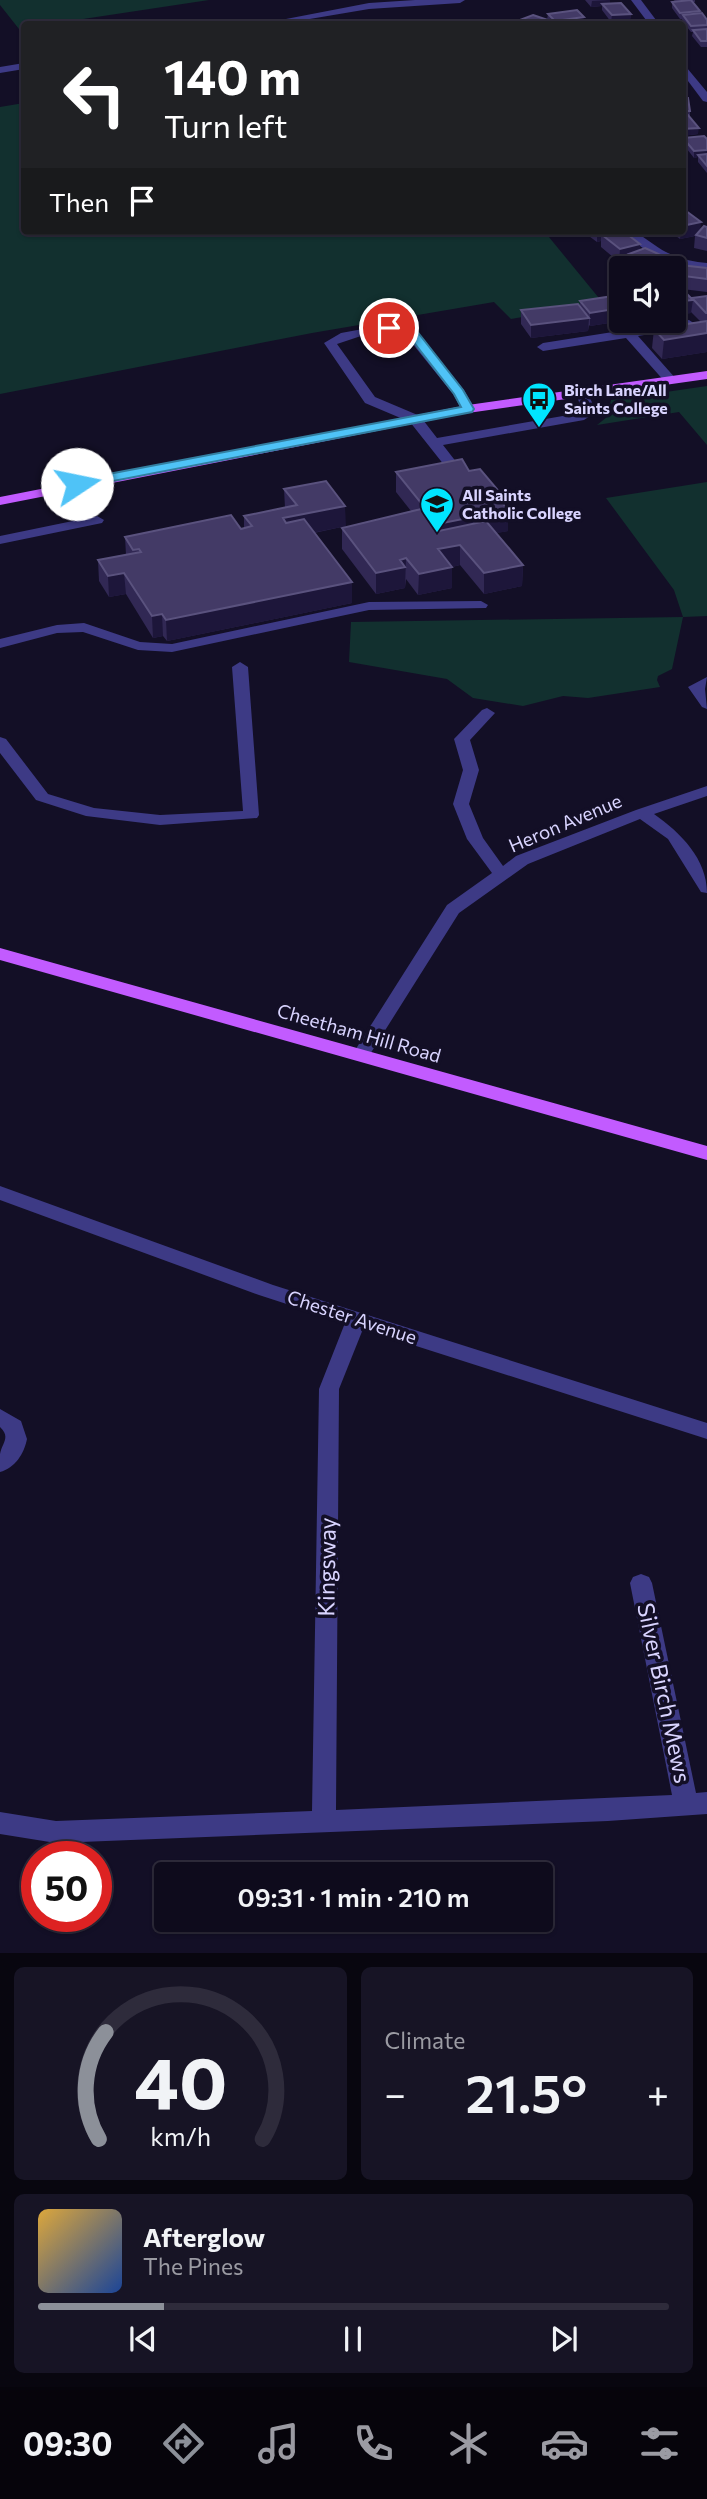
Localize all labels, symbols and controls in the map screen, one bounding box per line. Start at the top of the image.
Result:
text: 140 m [164,45,301,105]
icon: left [49,49,140,140]
text: Turn left [164,105,288,145]
icon: arrive [123,182,161,220]
text: Then [49,186,109,217]
map controls [609,256,686,333]
button: sound [609,256,686,333]
pin [359,298,419,358]
icon: arrive [370,309,408,347]
bus stop icon: Birch Lane/All Saints College [520,380,558,429]
place label: Birch Lane/All Saints College [564,380,668,417]
position arrow [40,447,114,521]
school or university icon: All Saints Catholic College [418,485,456,534]
place label: All Saints Catholic College [462,485,581,522]
street label: Heron Avenue [505,788,625,857]
street label: Cheetham Hill Road [275,998,444,1067]
street label: Chester Avenue [285,1285,420,1348]
street label: Kingsway [311,1517,341,1617]
street label: Silver Birch Mews [632,1600,698,1785]
speed limit sign: 50 [21,1841,112,1932]
text: 09:31 · 1 min · 210 m [238,1881,469,1912]
text: Climate [385,2026,466,2054]
text: 40 [134,2036,227,2125]
text: 21.5° [466,2060,587,2124]
text: − [385,2069,406,2116]
text: + [647,2069,669,2116]
text: km/h [150,2121,211,2151]
text: Afterglow [143,2221,265,2252]
text: The Pines [143,2252,244,2280]
icon: previous [124,2320,162,2358]
icon: pause [334,2320,372,2358]
icon: next [545,2320,583,2358]
icon: directions [159,2419,208,2468]
icon: music [254,2419,303,2468]
icon: phone [349,2419,398,2468]
icon: climate [444,2419,493,2468]
icon: car [540,2419,589,2468]
icon: filters [635,2419,684,2468]
text: 09:30 [23,2423,113,2463]

